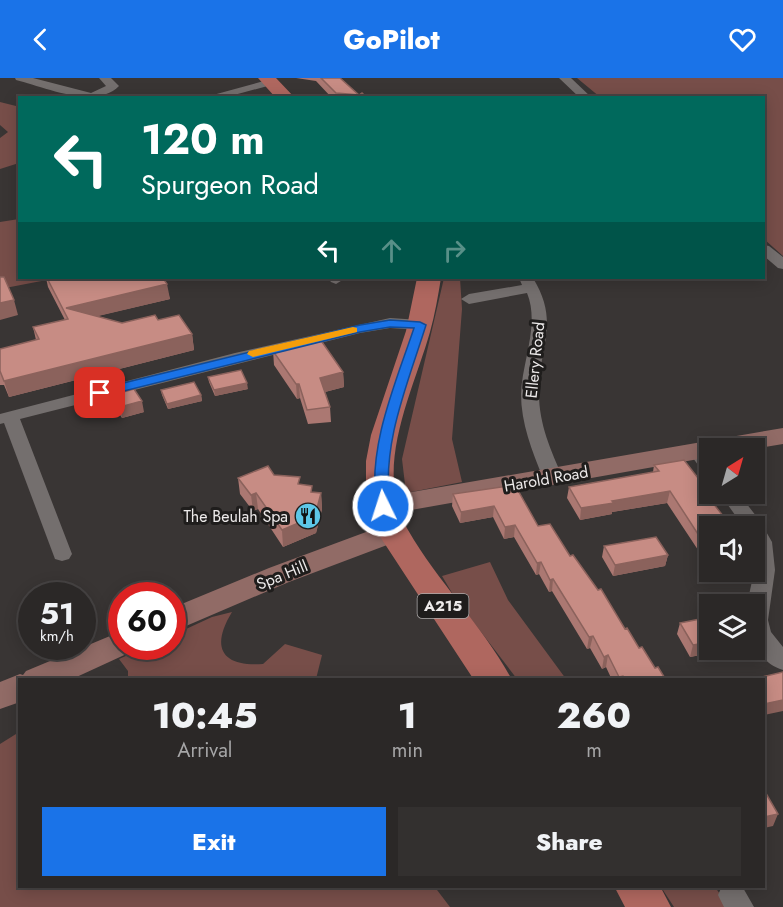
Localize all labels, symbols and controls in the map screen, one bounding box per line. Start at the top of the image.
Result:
text: GoPilot [343,20,440,59]
icon: back [24,23,57,56]
icon: heart [726,23,759,56]
text: 120 m [141,109,265,170]
icon: left [42,120,120,198]
text: Spurgeon Road [141,165,319,204]
icon: left [312,234,345,267]
icon: ahead [375,234,408,267]
icon: right [438,234,471,267]
street label: Ellery Road [520,321,550,399]
pin [74,367,125,418]
icon: arrive [83,376,116,409]
north arrow [699,438,765,504]
map controls [699,438,765,660]
street label: Harold Road [502,460,590,498]
position arrow [351,474,415,538]
restaurant icon: The Beulah Spa [293,501,323,531]
place label: The Beulah Spa [183,505,288,528]
button: sound [699,516,765,582]
street label: Spa Hill [253,554,311,596]
speed limit sign: 60 [108,582,186,660]
text: 51 [40,592,74,635]
road number: A215 [418,594,468,618]
button: layers [699,594,765,660]
text: km/h [40,625,74,647]
text: 10:45 [152,689,258,741]
text: 1 [398,689,417,741]
text: 260 [557,689,631,741]
text: Arrival [177,736,232,765]
text: min [392,736,423,765]
text: m [586,736,602,765]
button: Exit [42,807,386,876]
button: Share [398,807,741,876]

